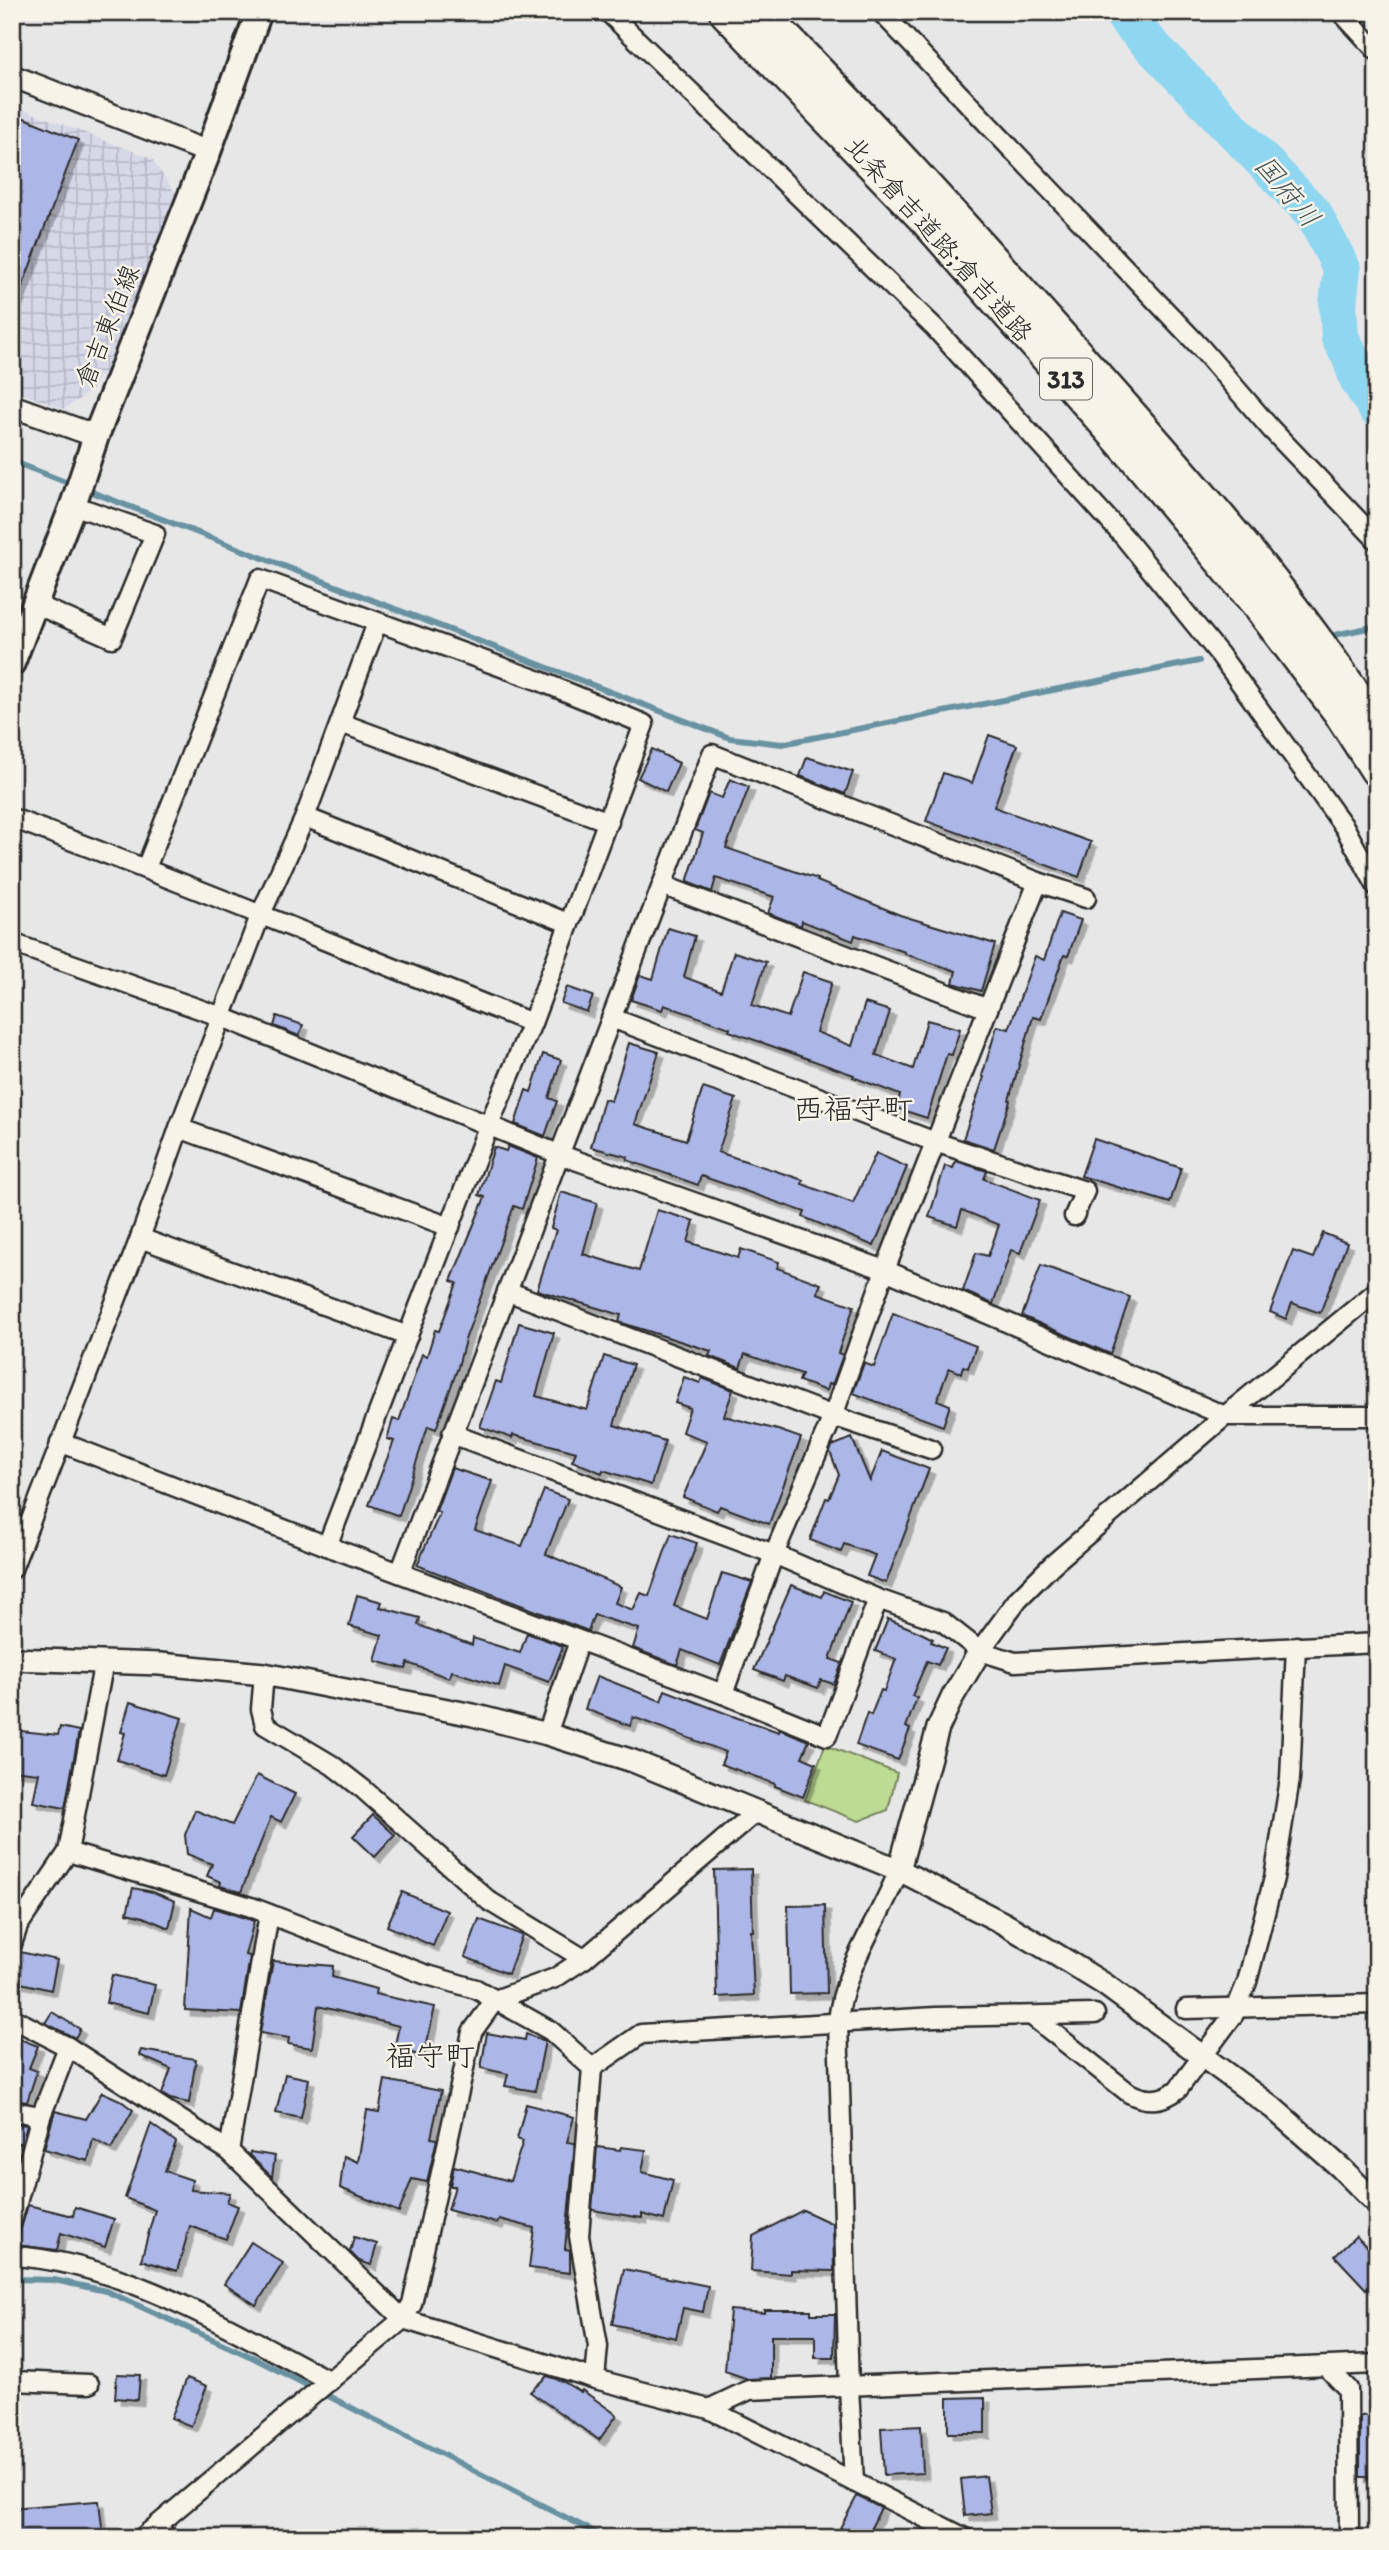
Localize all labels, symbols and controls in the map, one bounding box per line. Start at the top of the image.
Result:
street label: 北条倉吉道路;倉吉道路 [838,129,1040,349]
water label: 国府川 [1248,148,1328,234]
street label: 倉吉東伯線 [68,260,146,392]
road number: 313 [1040,358,1092,400]
district label: 西福守町 [793,1090,913,1127]
district label: 福守町 [385,2037,475,2074]

